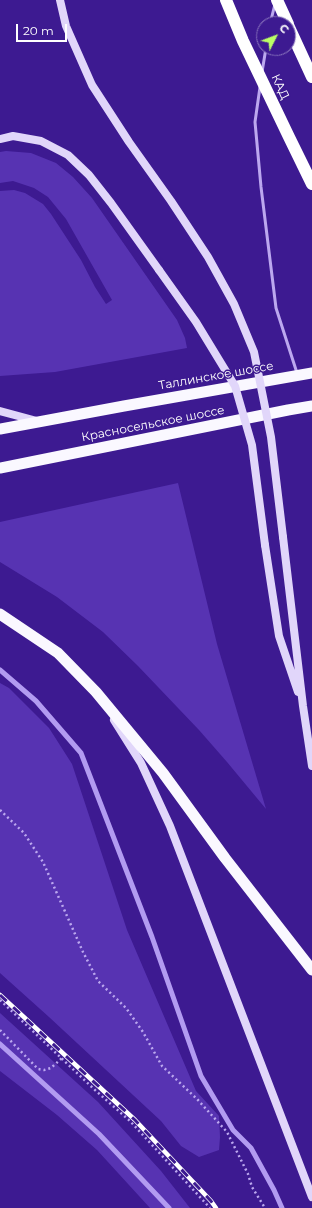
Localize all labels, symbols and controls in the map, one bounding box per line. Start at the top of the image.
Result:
scale bar [18,16,69,42]
north arrow [256,16,296,56]
text: С [276,21,292,36]
text: 20 m [23,23,54,38]
street label: КАД [268,72,292,102]
street label: Таллинское шоссе [157,359,275,393]
street label: Красносельское шоссе [80,403,226,445]

